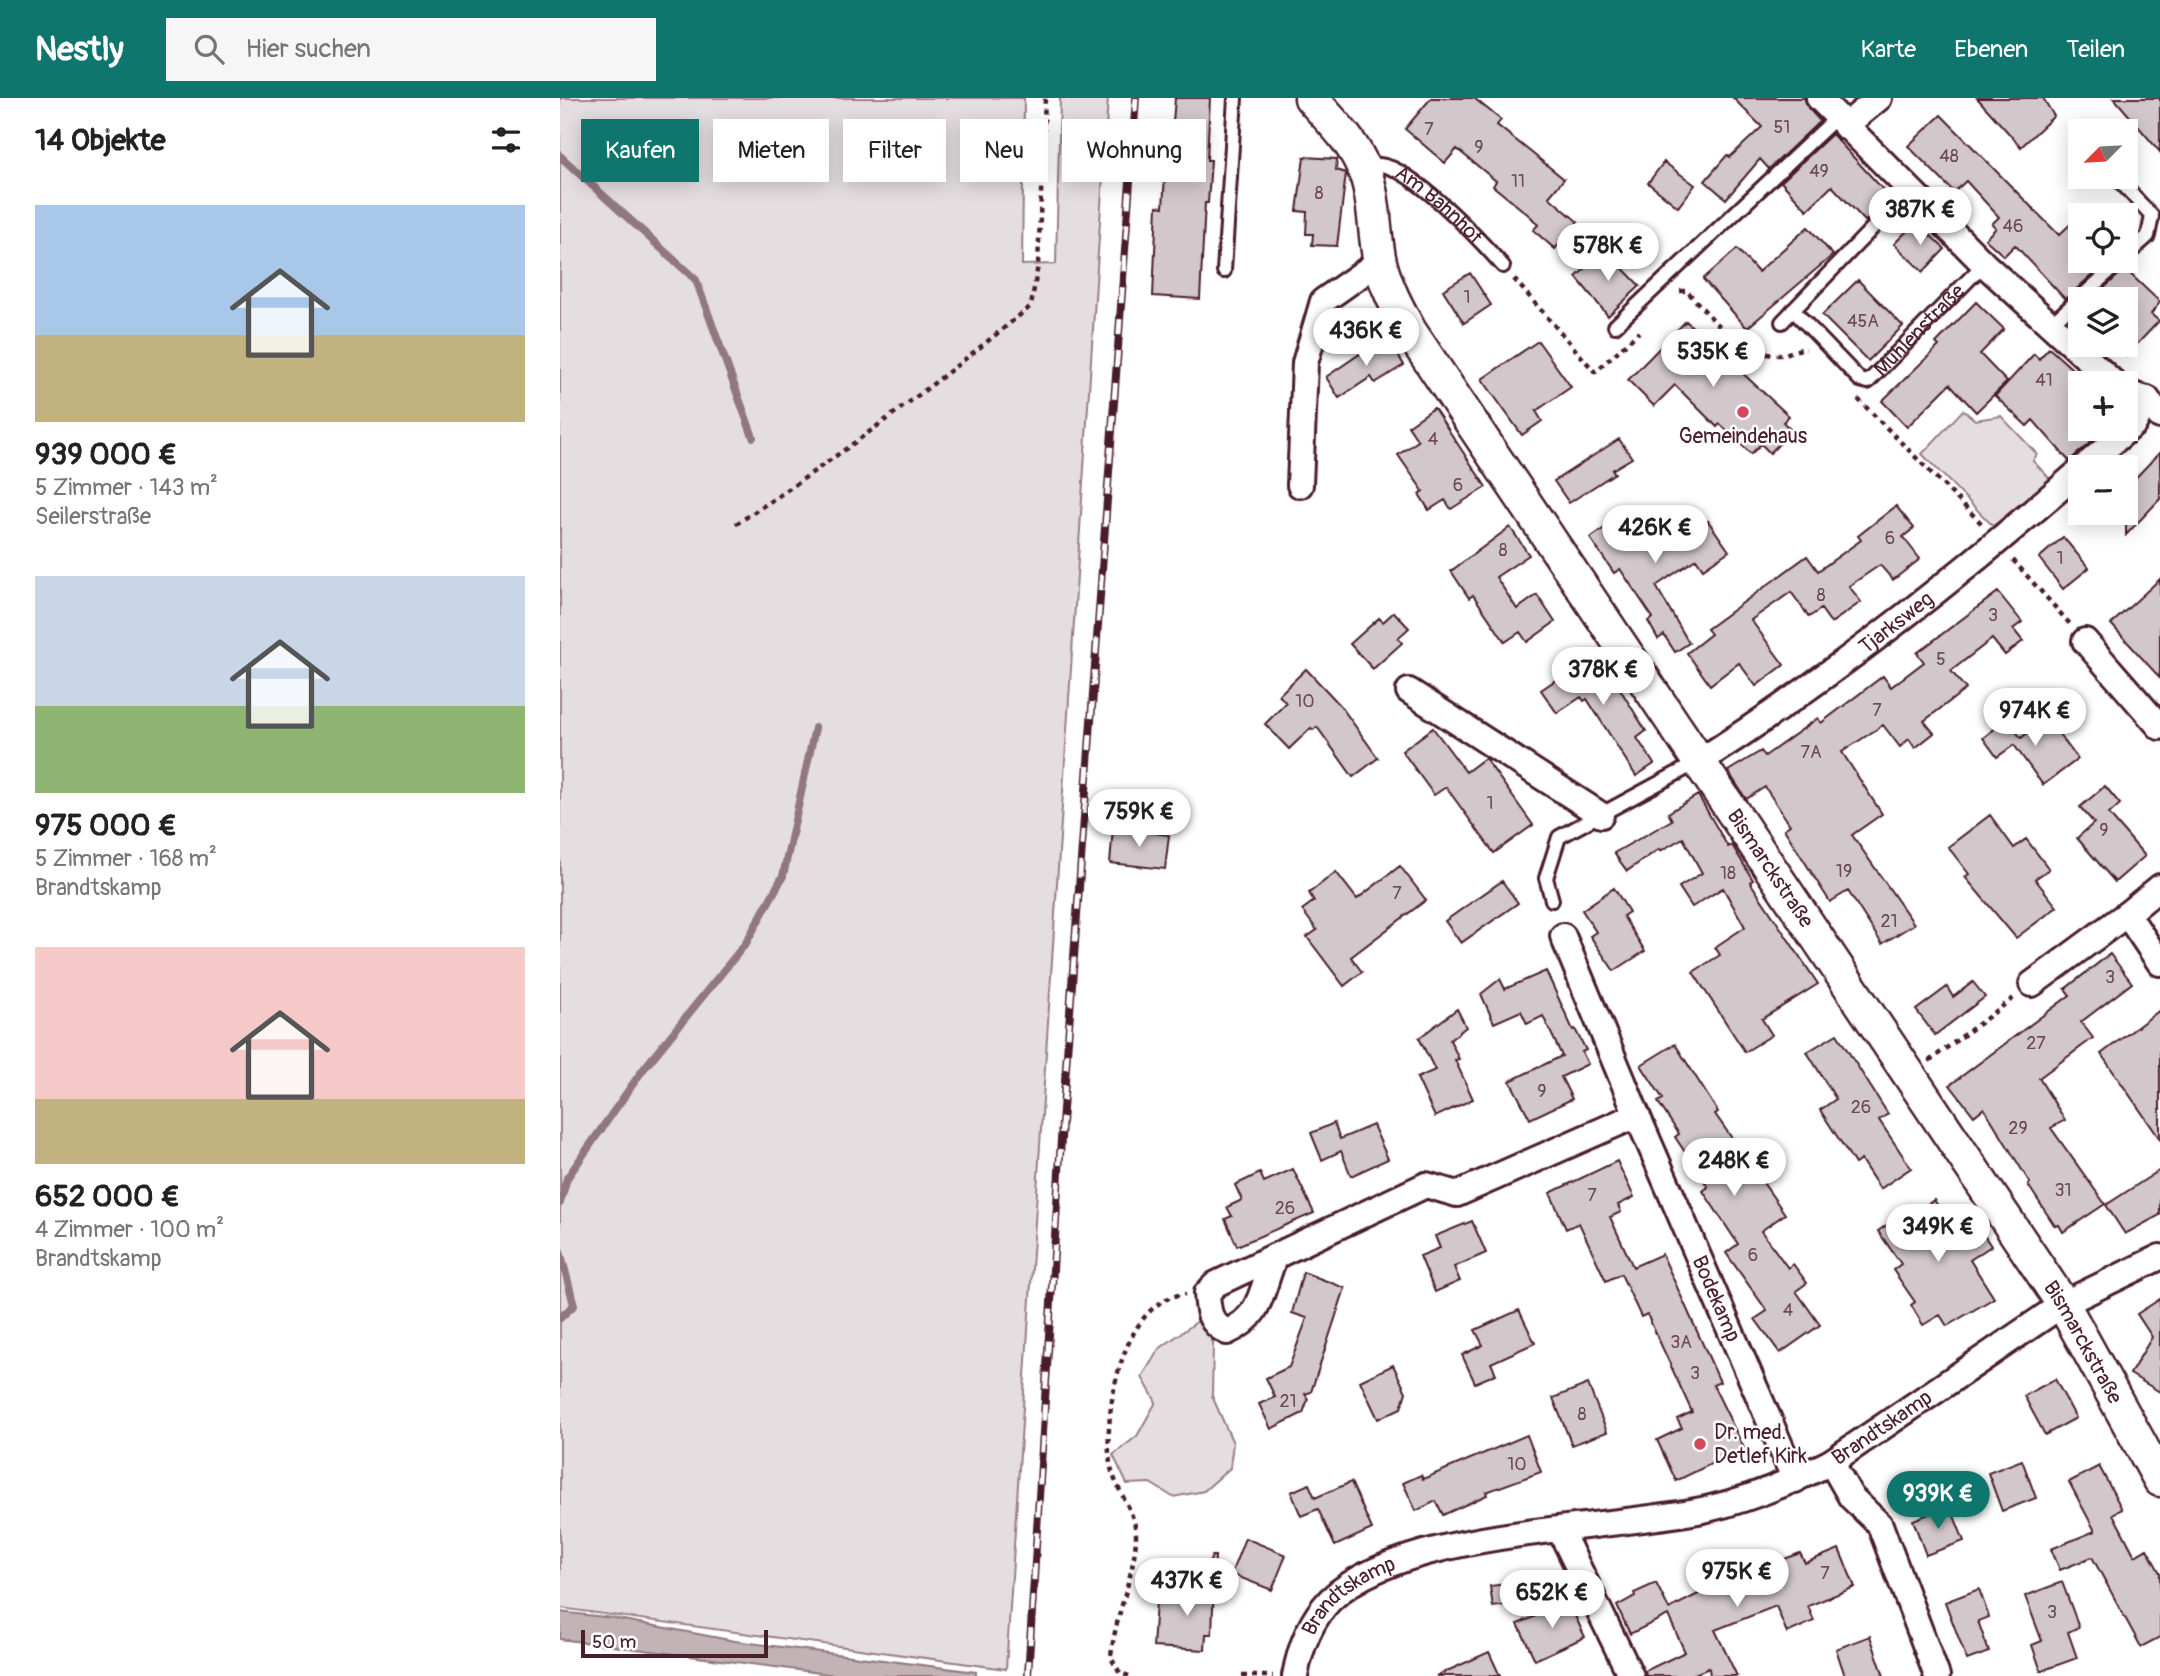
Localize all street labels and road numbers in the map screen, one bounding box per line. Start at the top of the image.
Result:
street label: Am Bahnhof [1390,159,1490,251]
street label: Mühlenstraße [1868,278,1971,382]
street label: Tjarksweg [1853,585,1939,660]
street label: Bismarckstraße [1721,804,1820,933]
street label: Bodekamp [1686,1251,1747,1346]
street label: Bismarckstraße [2038,1275,2129,1409]
street label: Brandtskamp [1826,1384,1937,1471]
street label: Brandtskamp [1295,1550,1399,1640]

